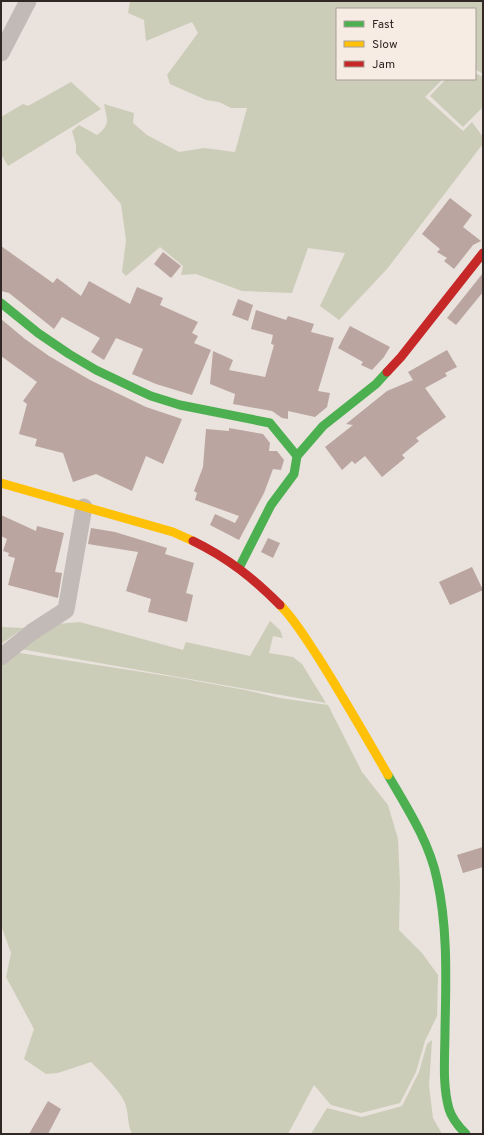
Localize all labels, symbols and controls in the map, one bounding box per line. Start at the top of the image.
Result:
legend [336,8,476,80]
text: Fast [372,17,394,33]
text: Slow [372,37,398,53]
text: Jam [372,57,395,73]

